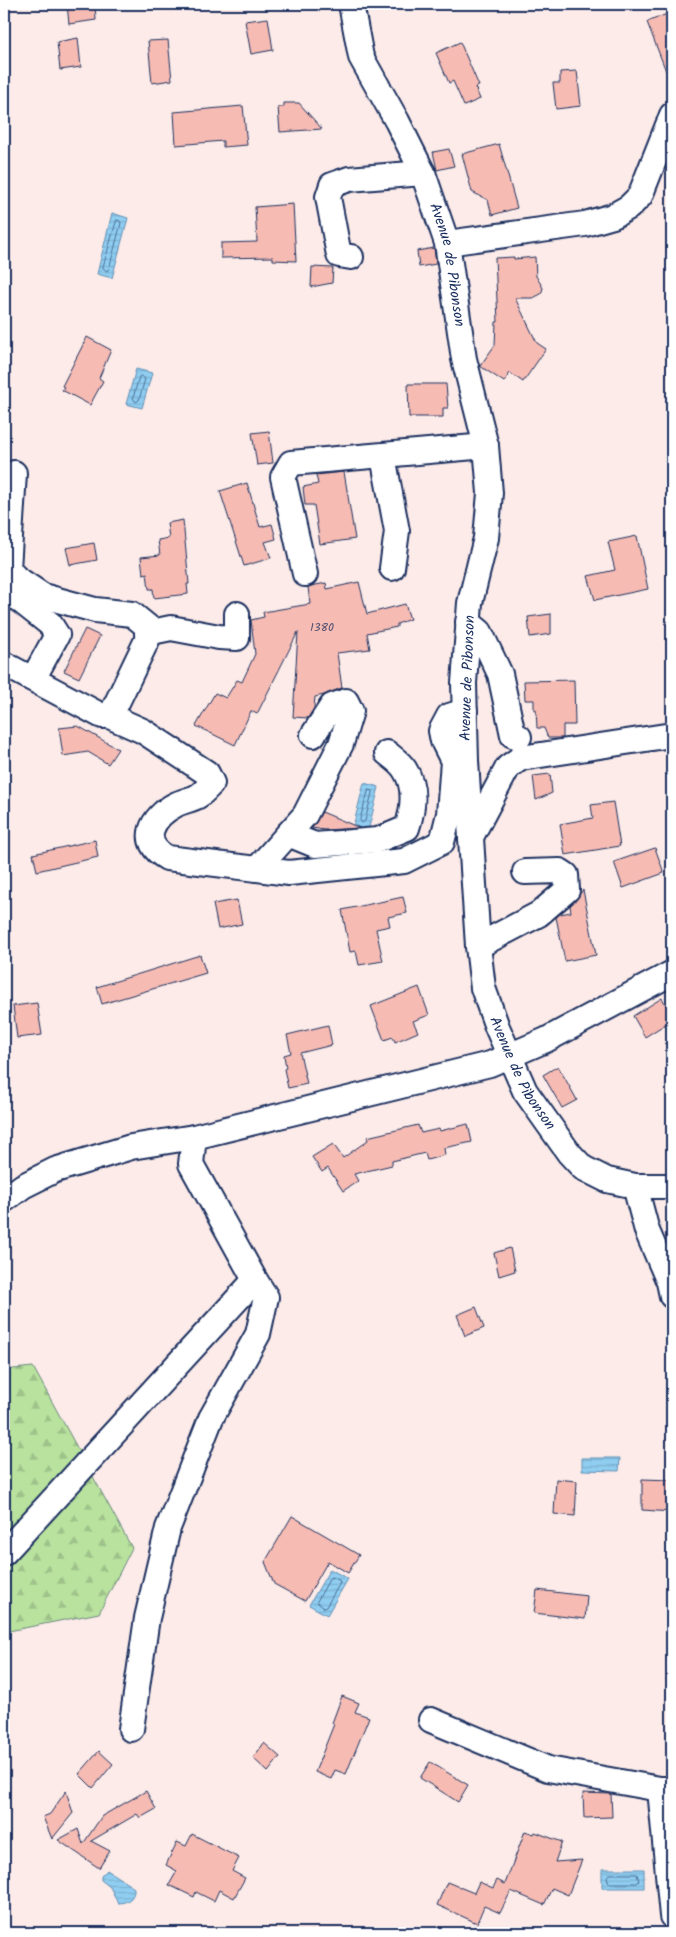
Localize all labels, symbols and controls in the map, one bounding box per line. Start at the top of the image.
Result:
street label: Avenue de Pibonson [422,200,471,328]
street label: Avenue de Pibonson [454,615,482,741]
house number: 1380 [310,618,334,637]
street label: Avenue de Pibonson [482,1013,561,1136]

